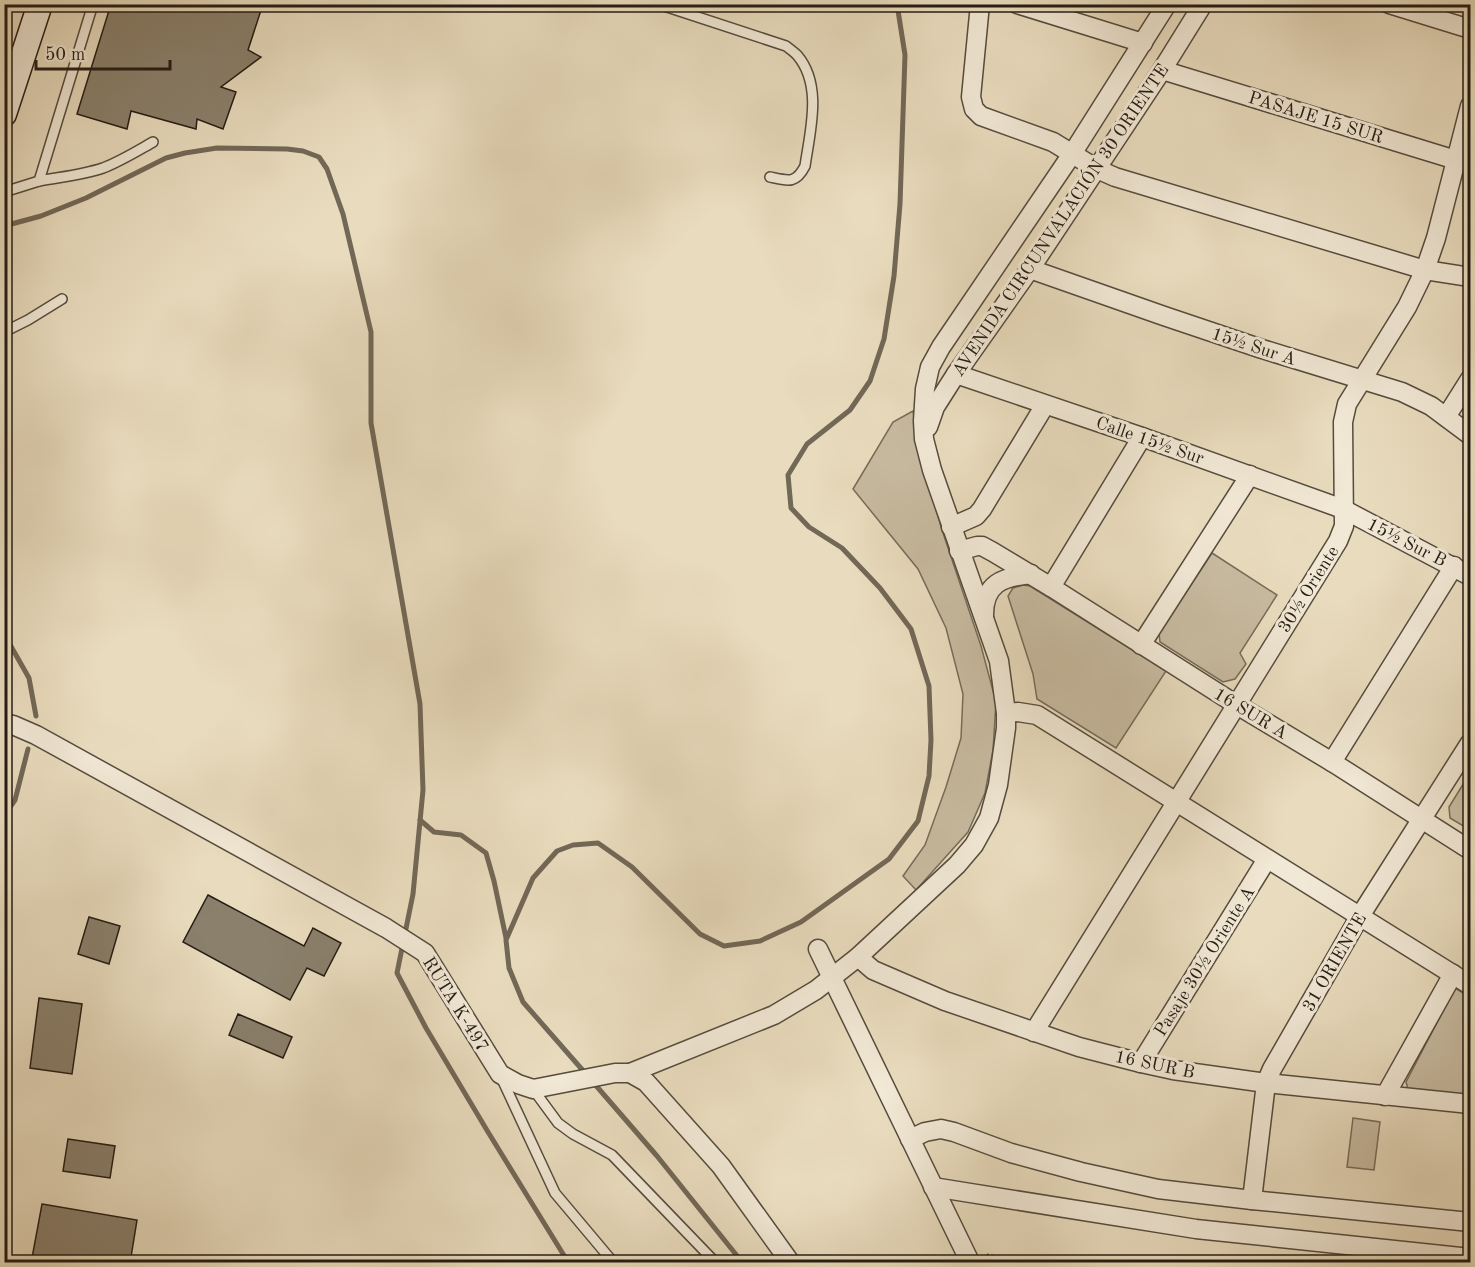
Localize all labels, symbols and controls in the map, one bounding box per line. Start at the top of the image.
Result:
scale bar [36,33,170,71]
text: 50 m [45,46,85,64]
street label: AVENIDA CIRCUNVALACIÓN 30 ORIENTE [945,58,1172,380]
street label: PASAJE 15 SUR [1246,89,1385,147]
street label: 15½ Sur A [1209,325,1298,369]
street label: Calle 15½ Sur [1093,414,1207,468]
street label: 15½ Sur B [1364,515,1449,570]
street label: 30½ Oriente [1275,543,1342,636]
street label: 16 SUR A [1211,685,1291,743]
street label: Pasaje 30½ Oriente A [1151,883,1258,1040]
street label: 31 ORIENTE [1300,910,1370,1015]
street label: RUTA K-497 [419,954,491,1055]
street label: 16 SUR B [1113,1048,1196,1082]

